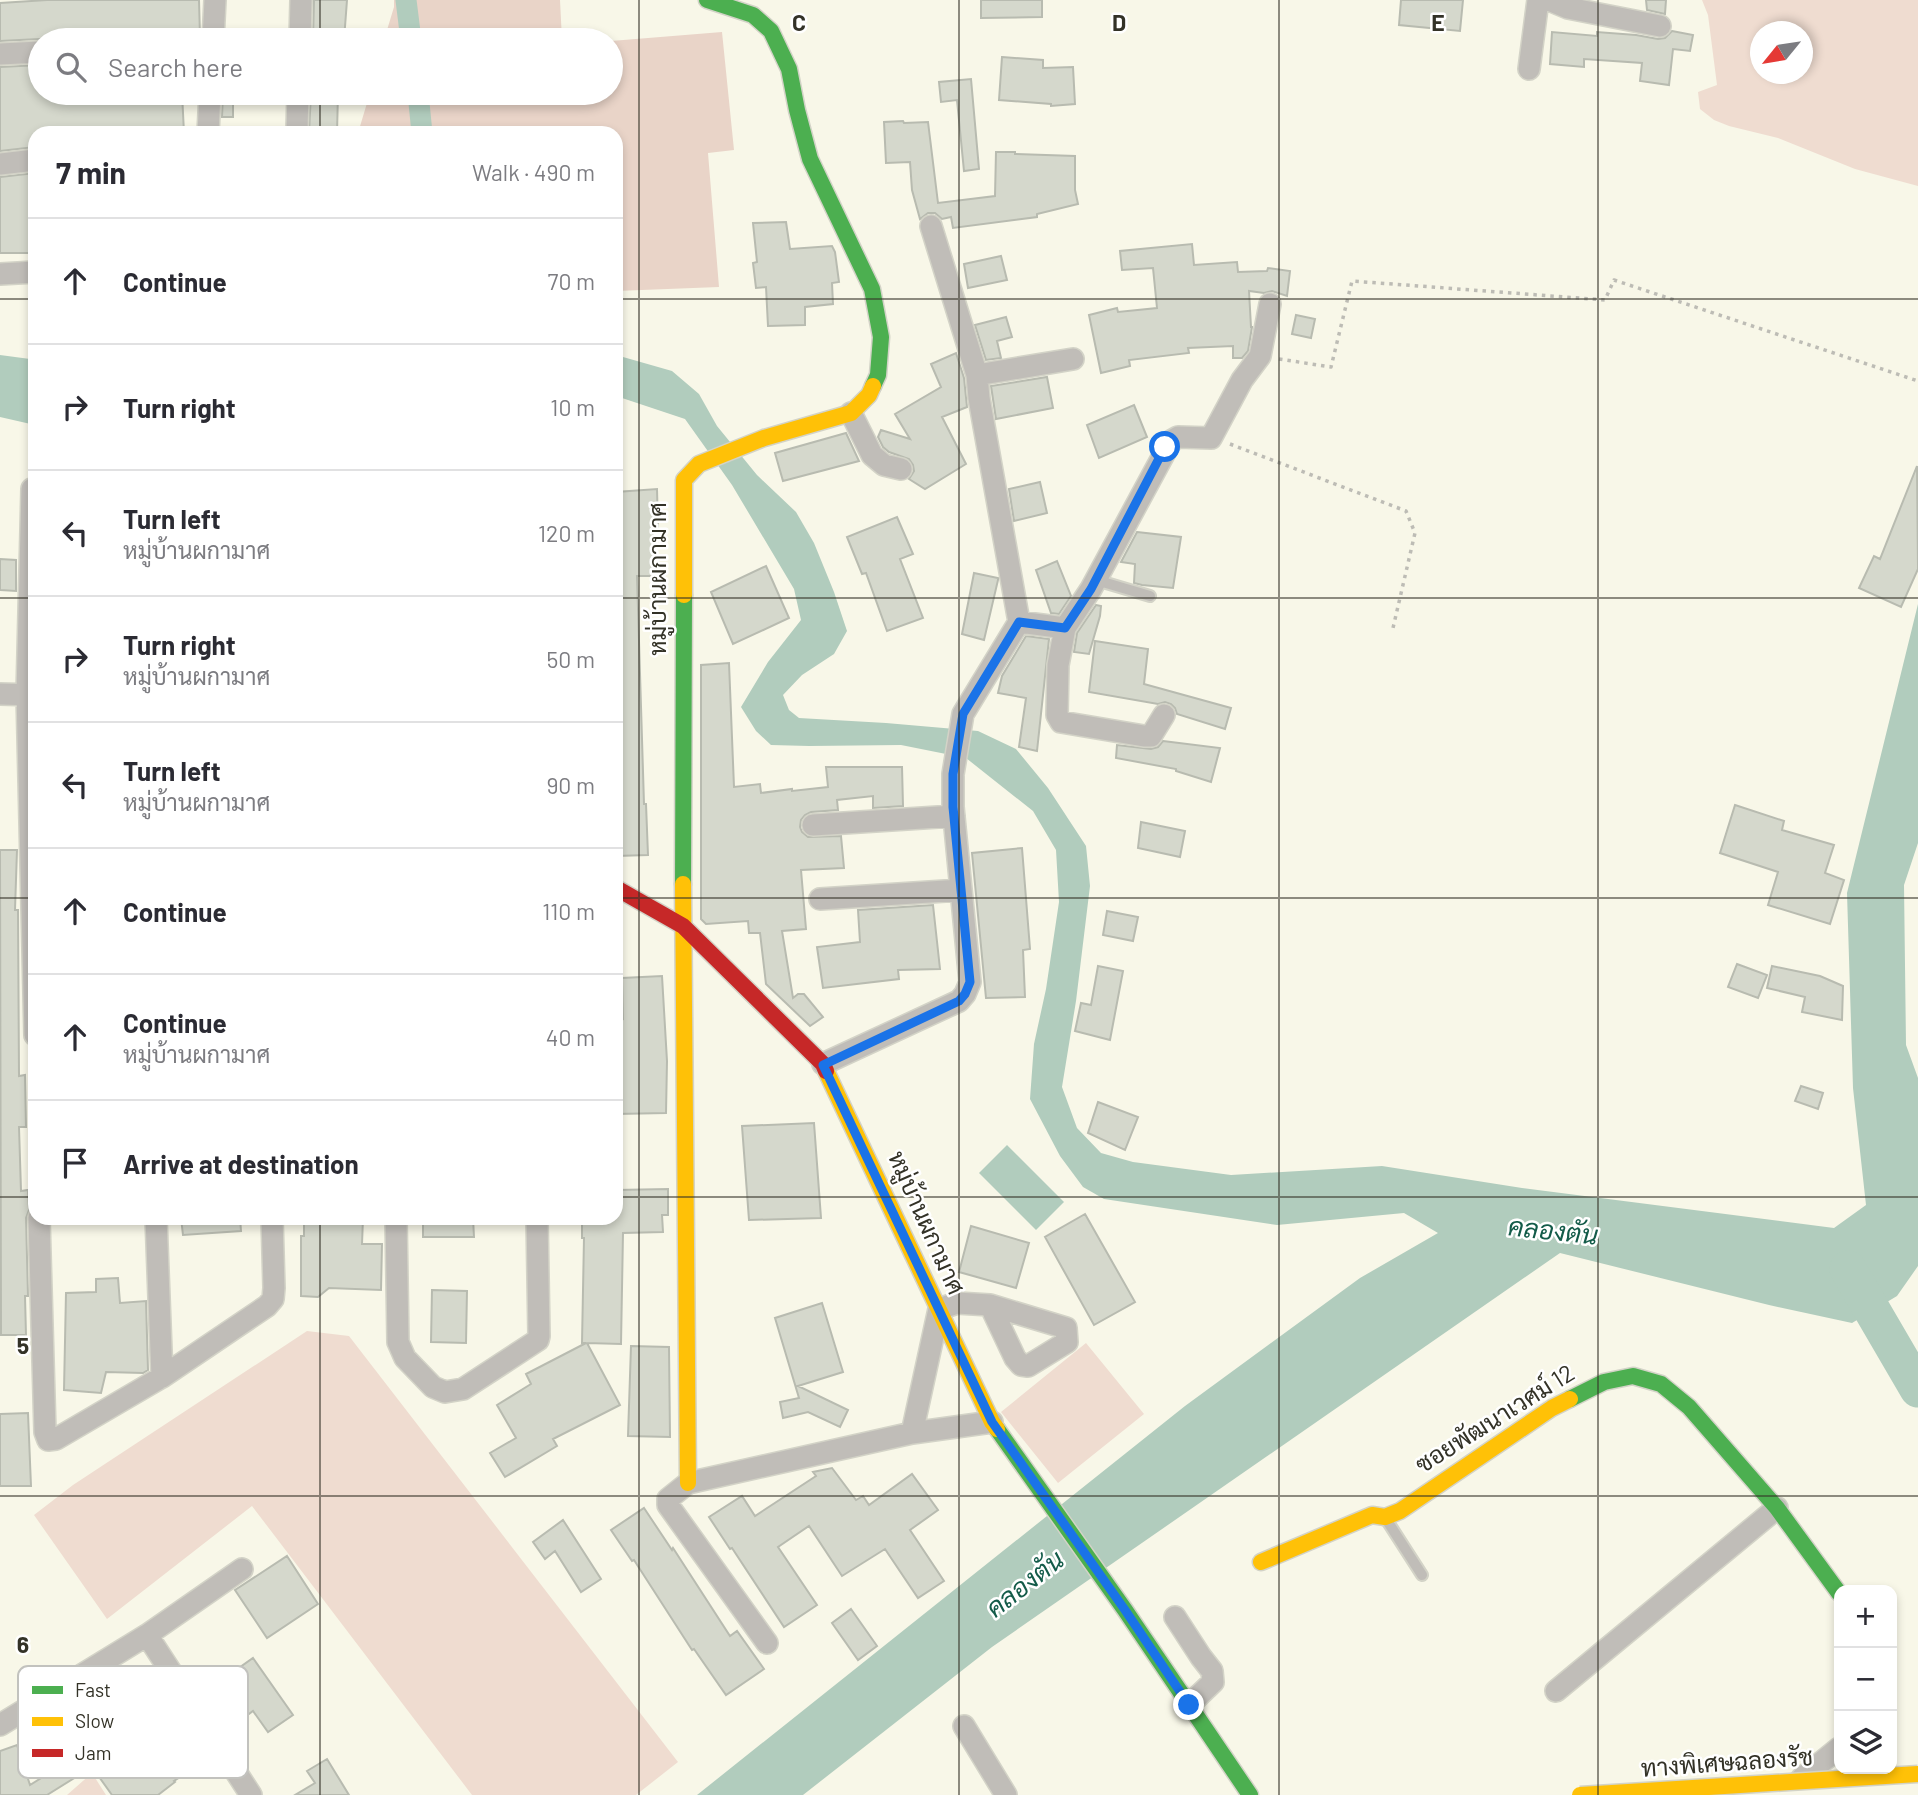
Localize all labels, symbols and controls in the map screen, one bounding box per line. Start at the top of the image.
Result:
text: C [792,8,806,36]
text: D [1112,8,1126,36]
text: E [1431,8,1445,36]
north arrow [1750,21,1813,84]
search box [28,28,623,105]
icon: search [52,48,90,86]
text: Search here [108,51,243,82]
text: 7 min [56,154,126,190]
text: Walk · 490 m [472,158,595,186]
icon: ahead [56,262,94,300]
text: Continue [123,266,227,297]
text: 70 m [548,267,595,295]
icon: right [56,388,94,426]
text: Turn right [123,392,236,423]
text: 10 m [550,393,595,421]
route start [1149,431,1180,462]
street label: หมู่บ้านผกามาศ [642,502,675,656]
text: Turn left [123,503,221,534]
icon: left [56,514,94,552]
text: 120 m [538,519,595,547]
text: หมู่บ้านผกามาศ [123,536,270,564]
text: Turn right [123,629,236,660]
icon: right [56,640,94,678]
text: 50 m [547,645,595,673]
text: หมู่บ้านผกามาศ [123,662,270,690]
text: Turn left [123,755,221,786]
icon: left [56,766,94,804]
text: 90 m [546,771,595,799]
text: หมู่บ้านผกามาศ [123,788,270,816]
icon: ahead [56,892,94,930]
text: Continue [123,896,227,927]
text: 110 m [542,897,595,925]
text: Continue [123,1007,227,1038]
icon: ahead [56,1018,94,1056]
text: 40 m [546,1023,595,1051]
text: หมู่บ้านผกามาศ [123,1040,270,1068]
icon: arrive [56,1144,94,1182]
street label: หมู่บ้านผกามาศ [879,1146,972,1300]
text: Arrive at destination [123,1148,359,1179]
water label: คลองตัน [1507,1209,1600,1250]
text: 5 [17,1331,29,1359]
street label: ซอยพัฒนาเวศม์ 12 [1409,1357,1579,1478]
water label: คลองตัน [979,1543,1069,1623]
map controls [1834,1585,1897,1774]
button: + [1834,1585,1897,1648]
text: 6 [17,1630,29,1658]
button: − [1834,1648,1897,1711]
legend [18,1666,248,1778]
text: Fast [75,1678,111,1701]
route end [1173,1689,1204,1720]
text: Slow [75,1709,114,1732]
button: layers [1834,1711,1897,1774]
text: Jam [75,1741,111,1764]
street label: ทางพิเศษฉลองรัช [1640,1741,1814,1782]

